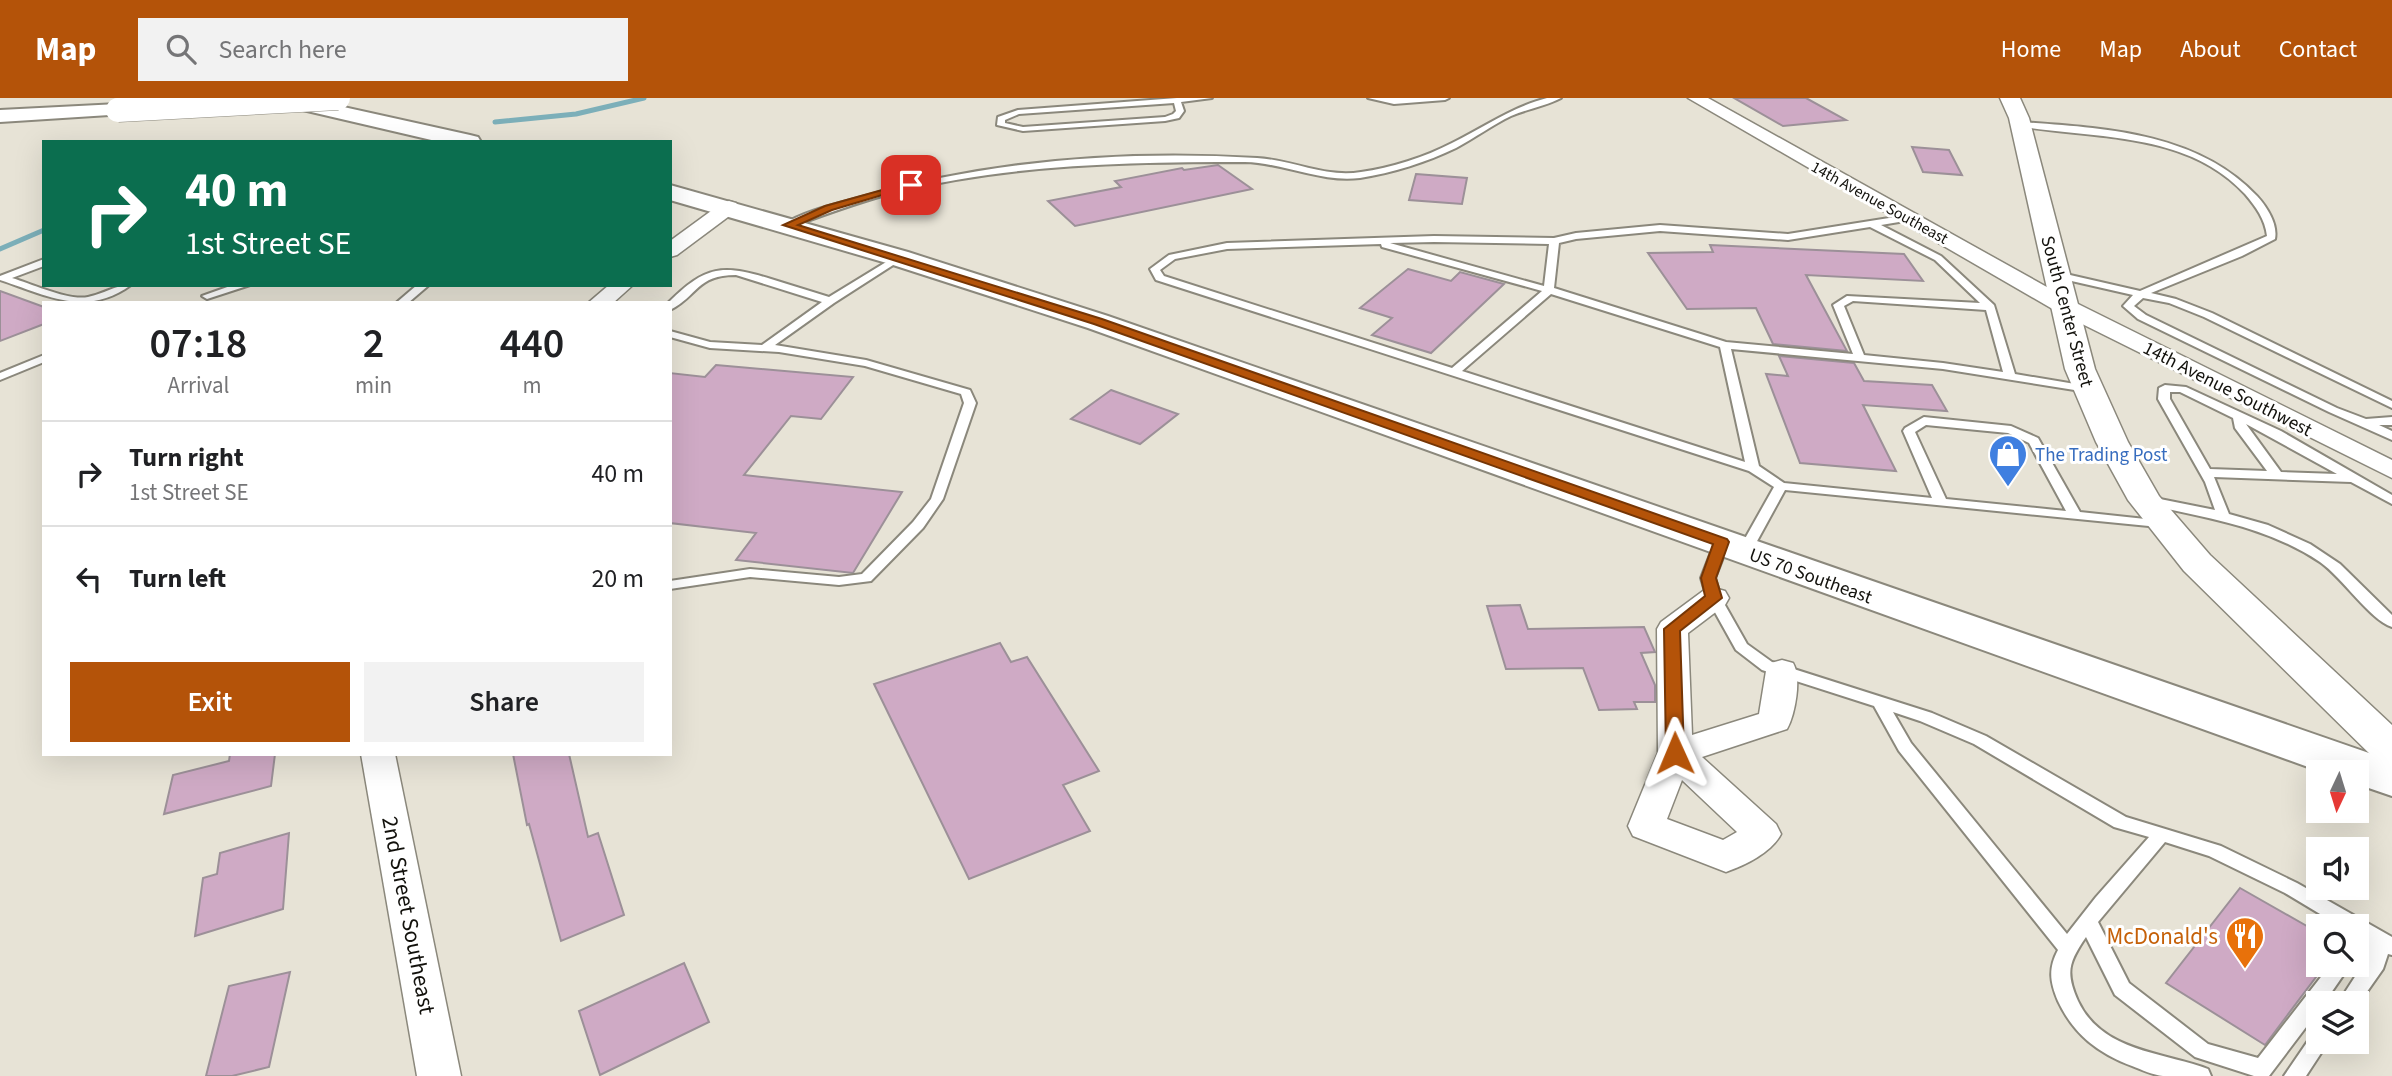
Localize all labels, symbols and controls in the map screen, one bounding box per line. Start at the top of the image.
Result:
search box [138,18,628,81]
text: Map [35,26,96,73]
icon: search [162,30,200,68]
text: Search here [218,31,347,68]
text: Home [2001,32,2061,67]
text: Map [2099,32,2142,67]
text: About [2180,32,2241,67]
text: Contact [2279,32,2357,67]
pin [881,155,941,215]
text: 40 m [185,156,289,226]
street label: 14th Avenue Southeast [1807,156,1952,250]
icon: arrive [892,166,930,204]
icon: right [70,168,161,259]
text: 1st Street SE [185,221,351,267]
street label: South Center Street [2033,233,2100,391]
text: 07:18 [150,314,247,374]
text: 2 [363,314,384,374]
text: 440 [500,314,564,374]
street label: 14th Avenue Southwest [2138,335,2317,444]
text: Arrival [168,369,229,402]
text: min [355,369,392,402]
text: m [523,369,542,402]
shop icon: The Trading Post [1987,433,2029,488]
text: Turn right [129,439,244,476]
place label: The Trading Post [2035,442,2168,469]
icon: right [70,455,108,493]
text: 40 m [591,455,644,492]
text: 1st Street SE [129,476,249,509]
street label: US 70 Southeast [1745,542,1876,611]
icon: left [70,560,108,598]
text: Turn left [129,560,226,597]
text: 20 m [591,560,644,597]
button: Exit [70,662,350,742]
button: Share [364,662,644,742]
position arrow [1638,716,1712,790]
north arrow [2306,760,2370,822]
map controls [2306,760,2369,1054]
street label: 2nd Street Southeast [373,813,444,1017]
button: sound [2306,837,2369,900]
button: search [2306,914,2369,977]
restaurant icon: McDonald's [2224,915,2266,970]
place label: McDonald's [2106,920,2218,953]
button: layers [2306,991,2369,1054]

